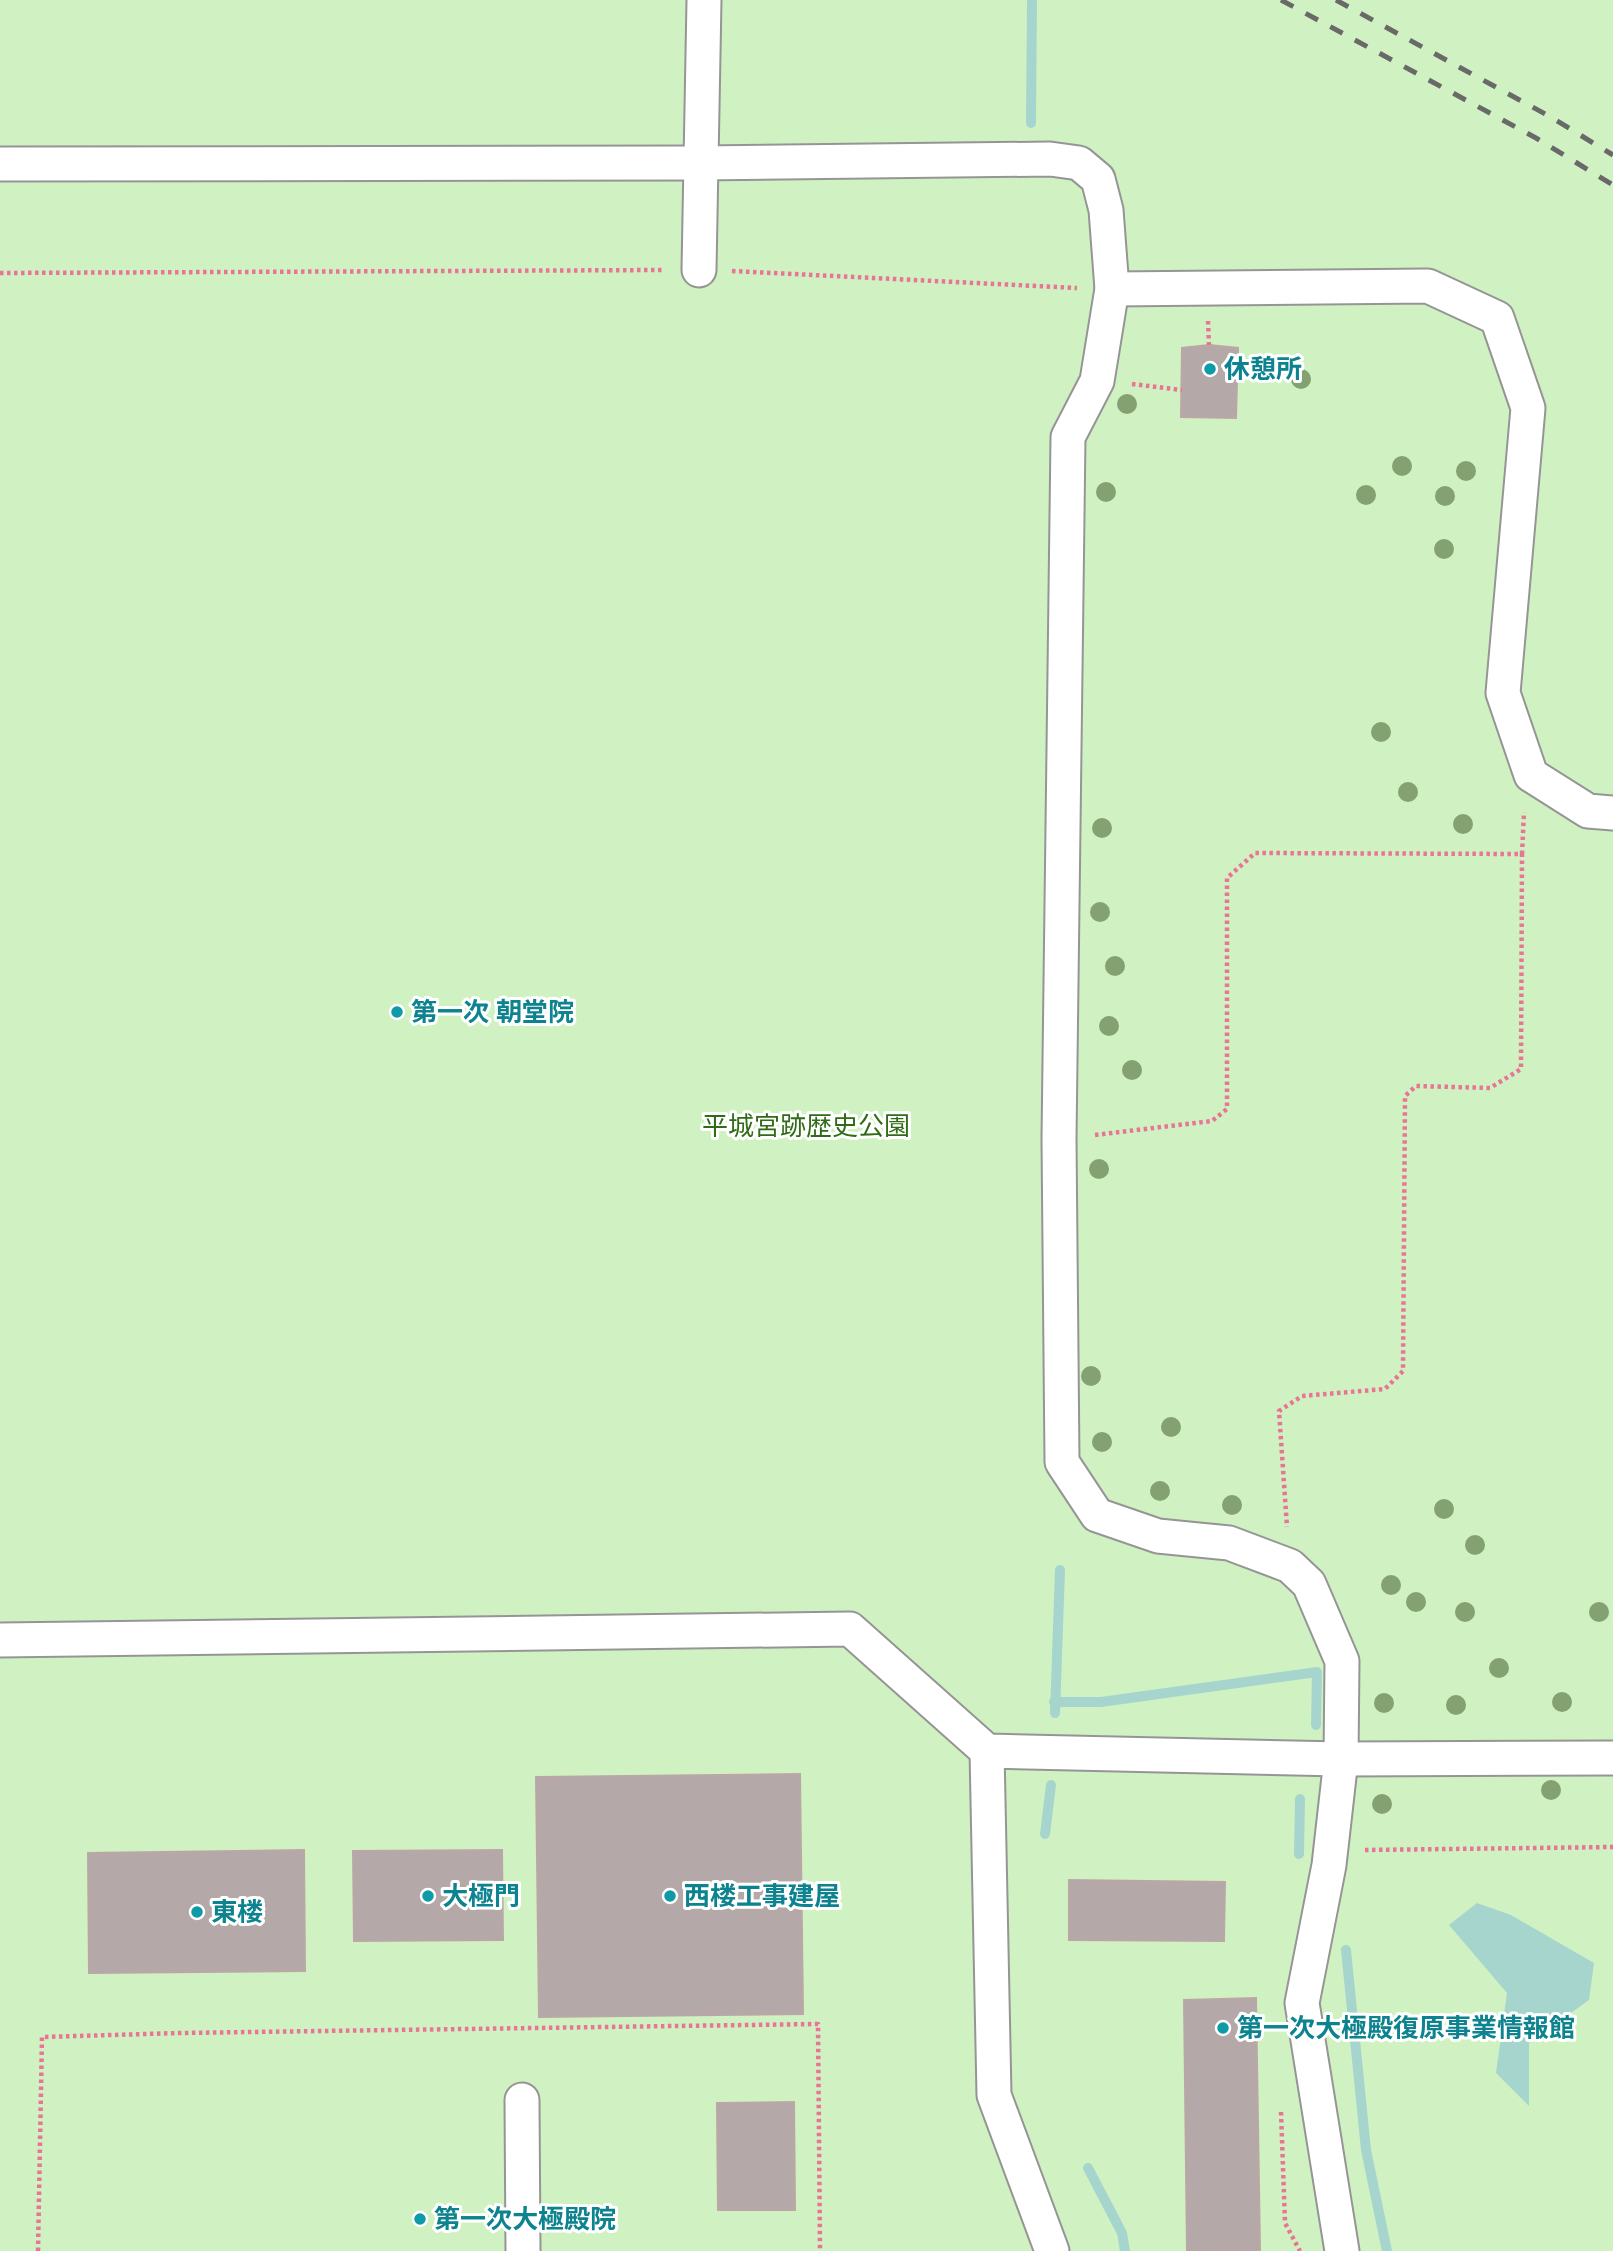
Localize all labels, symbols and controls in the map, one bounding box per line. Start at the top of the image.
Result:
place label: 休憩所 [1224,352,1302,385]
marker: 休憩所 [1202,361,1218,377]
place label: 第一次 朝堂院 [411,995,574,1028]
marker: 第一次 朝堂院 [389,1004,405,1020]
park label: 平城宮跡歴史公園 [702,1109,910,1142]
place label: 大極門 [442,1879,520,1912]
place label: 西楼工事建屋 [684,1879,840,1912]
marker: 大極門 [420,1888,436,1904]
marker: 西楼工事建屋 [662,1888,678,1904]
place label: 東楼 [211,1895,263,1928]
marker: 東楼 [189,1904,205,1920]
place label: 第一次大極殿復原事業情報館 [1237,2011,1575,2044]
marker: 第一次大極殿復原事業情報館 [1215,2020,1231,2036]
place label: 第一次大極殿院 [434,2202,616,2235]
marker: 第一次大極殿院 [412,2211,428,2227]

